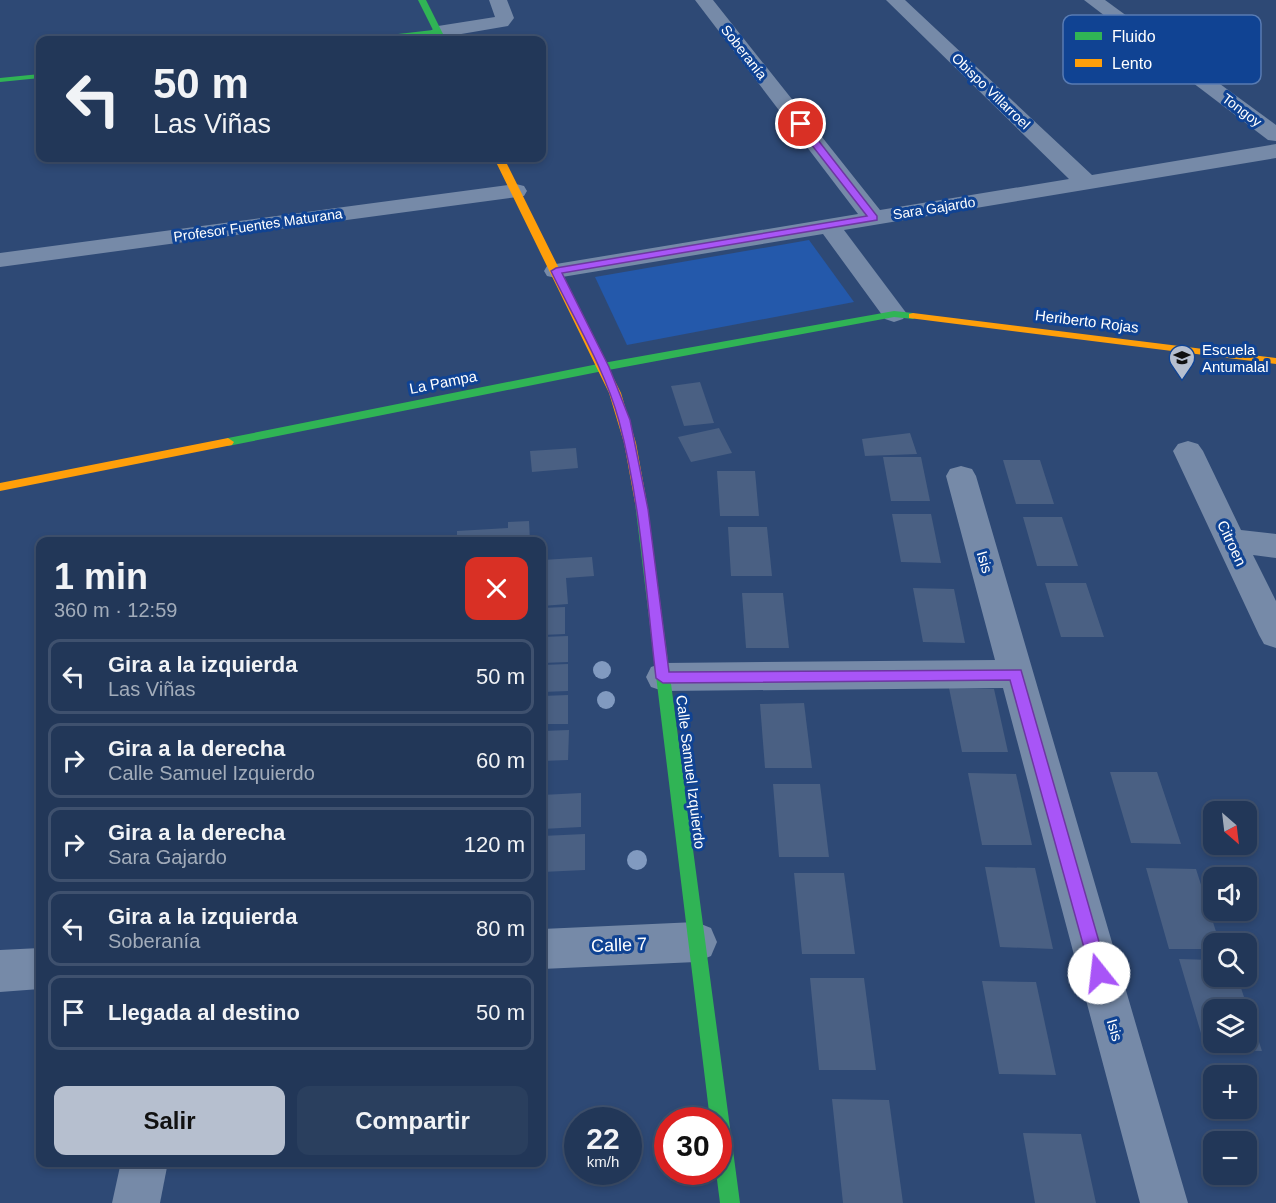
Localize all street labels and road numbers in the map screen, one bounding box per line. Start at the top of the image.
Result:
street label: Soberanía [718,22,770,83]
street label: Obispo Villarroel [949,50,1033,132]
street label: Tongoy [1219,90,1265,130]
street label: Sara Gajardo [892,194,977,222]
street label: Profesor Fuentes Maturana [173,205,344,245]
street label: Heriberto Rojas [1034,306,1140,336]
street label: La Pampa [408,367,479,397]
street label: Citroen [1214,517,1250,569]
street label: Isis [974,549,996,575]
street label: Calle Samuel Izquierdo [673,694,709,850]
street label: Calle 7 [591,934,647,956]
street label: Isis [1104,1017,1126,1043]

